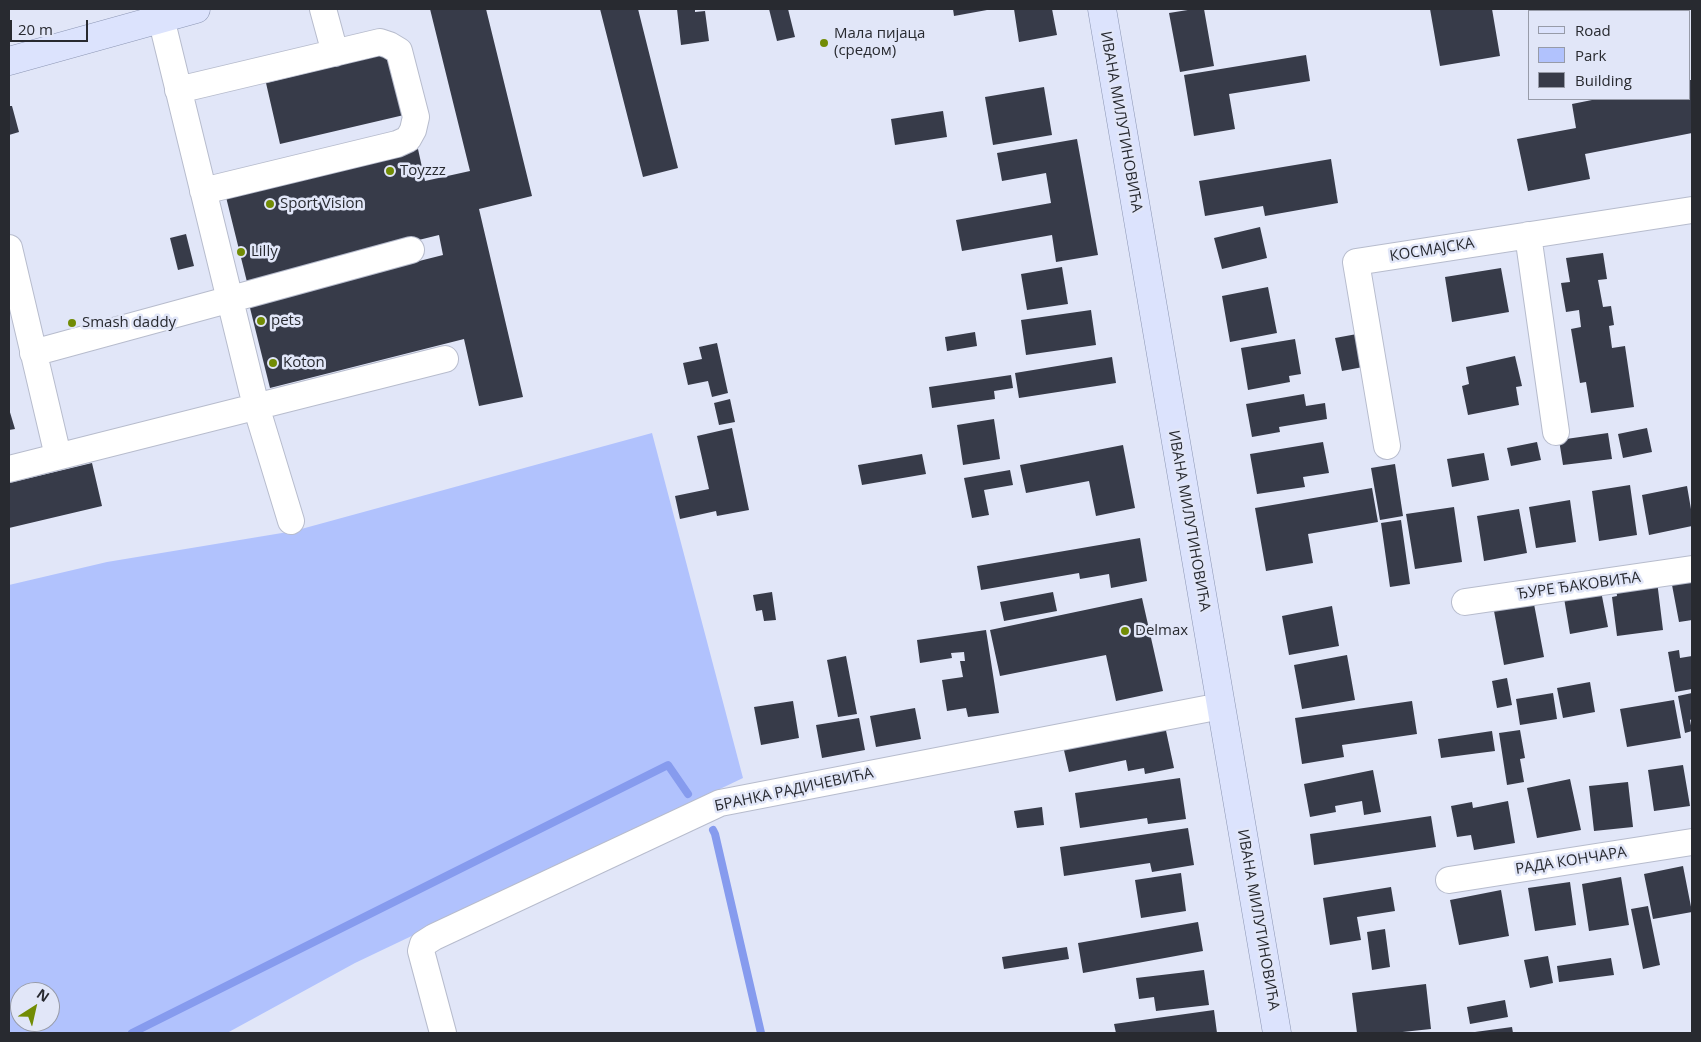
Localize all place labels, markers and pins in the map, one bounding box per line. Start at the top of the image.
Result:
place label: Мала пијаца (средом) [834,25,925,60]
marker: Мала пијаца (средом) [818,37,830,49]
place label: Toyzzz [400,162,446,180]
marker: Toyzzz [384,165,396,177]
place label: Sport Vision [280,195,364,213]
marker: Sport Vision [264,198,276,210]
place label: Lilly [251,243,278,261]
marker: Lilly [235,246,247,258]
place label: pets [271,312,301,330]
place label: Smash daddy [82,314,176,332]
marker: pets [255,315,267,327]
marker: Smash daddy [66,317,78,329]
place label: Koton [283,354,325,372]
marker: Koton [267,357,279,369]
place label: Delmax [1135,622,1188,640]
marker: Delmax [1119,625,1131,637]

